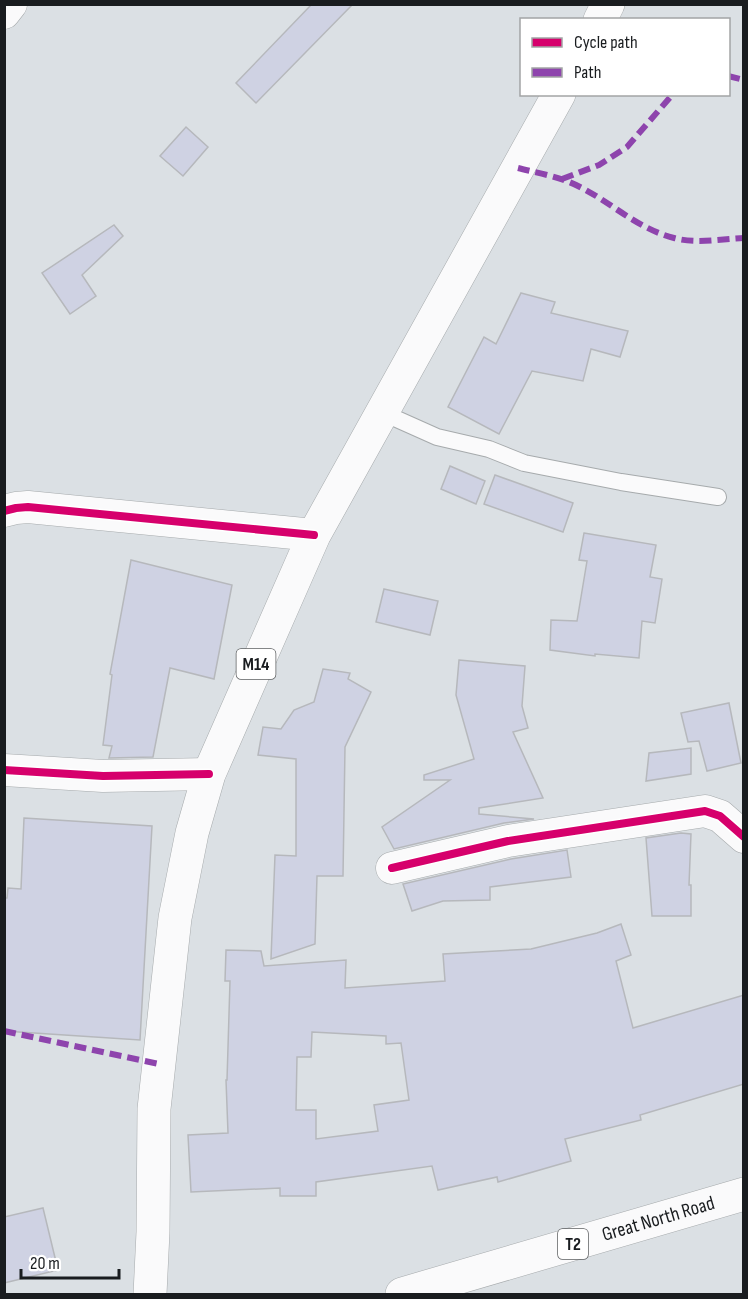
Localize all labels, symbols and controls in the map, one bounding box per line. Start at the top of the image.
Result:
legend [520,18,730,96]
text: Cycle path [574,32,638,53]
text: Path [574,62,602,83]
road number: M14 [236,649,276,679]
street label: Great North Road [599,1191,717,1247]
road number: T2 [558,1229,588,1259]
scale bar [21,1242,118,1280]
text: 20 m [30,1253,60,1274]

